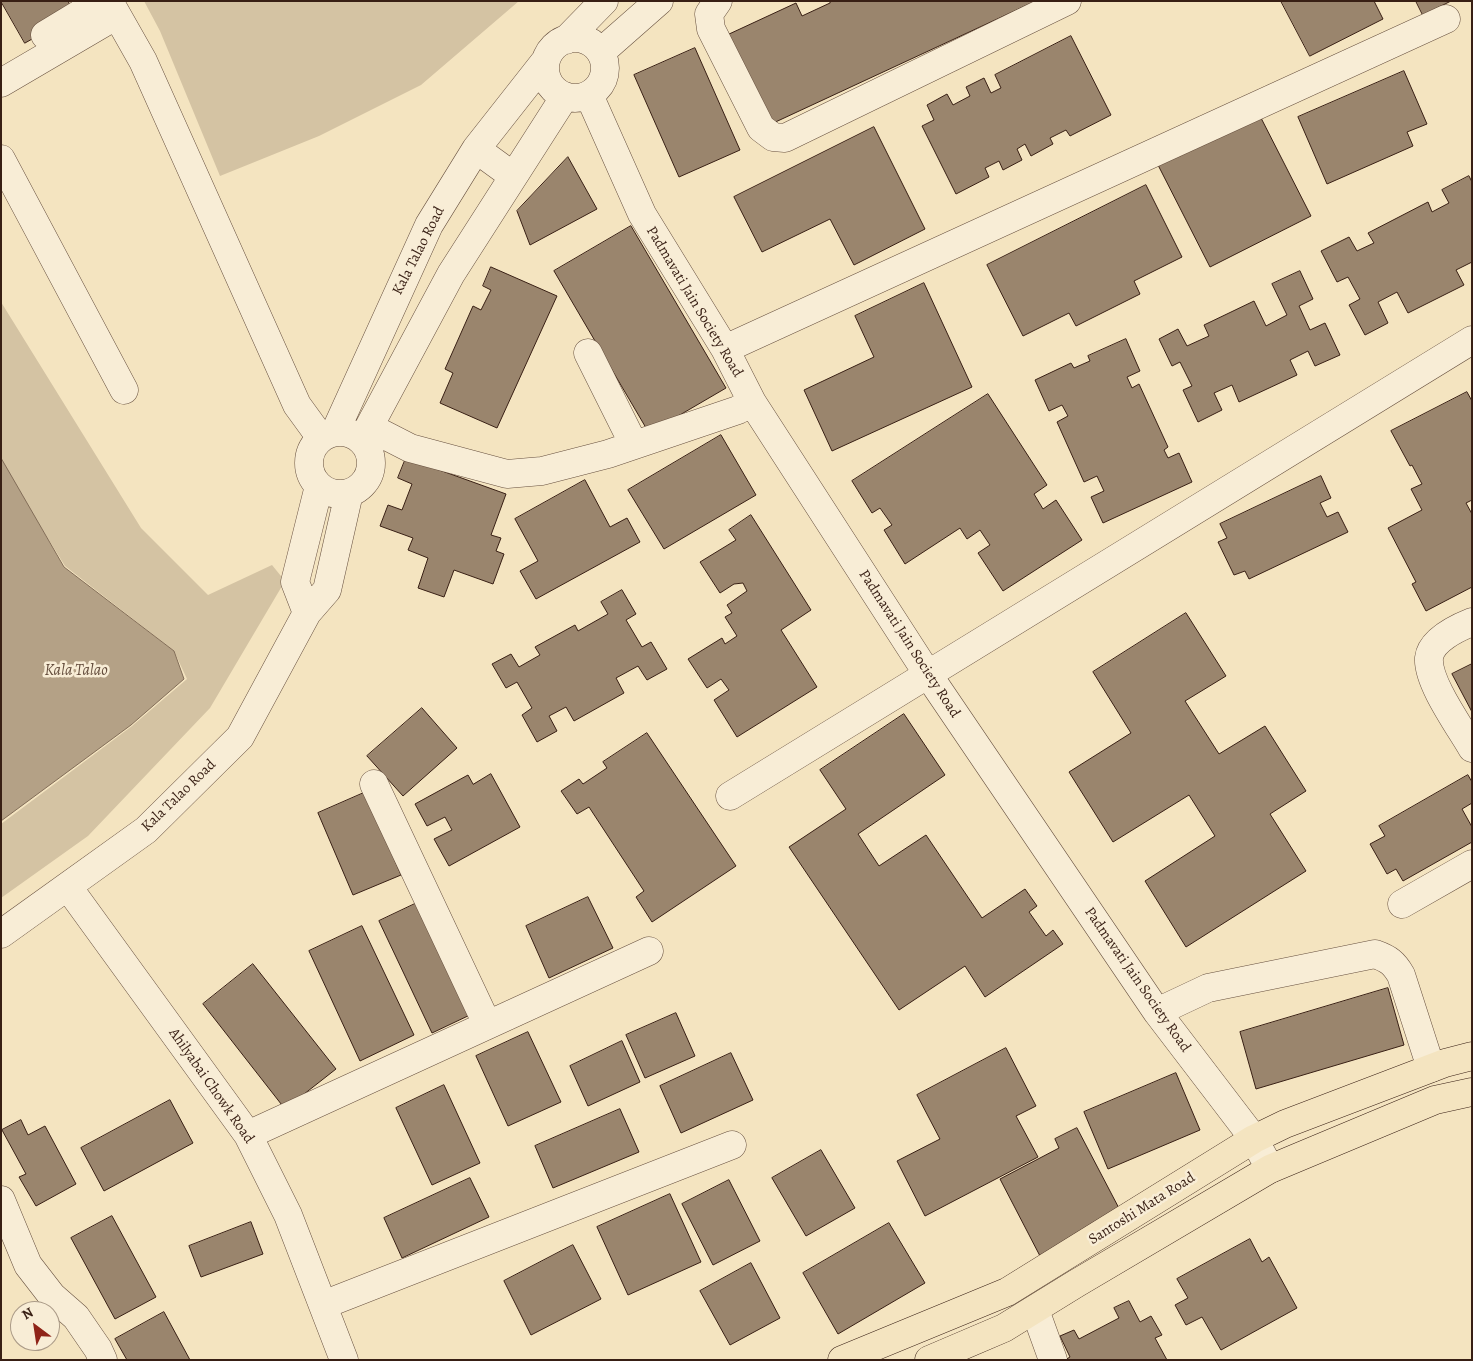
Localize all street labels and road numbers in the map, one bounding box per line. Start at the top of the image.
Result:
street label: Kala Talao Road [389,204,449,298]
street label: Padmavati Jain Society Road [642,223,746,381]
street label: Padmavati Jain Society Road [854,567,964,721]
street label: Kala Talao Road [138,756,220,836]
street label: Padmavati Jain Society Road [1080,904,1194,1056]
street label: Ahilyabai Chowk Road [164,1025,258,1147]
street label: Santoshi Mata Road [1085,1169,1199,1249]

